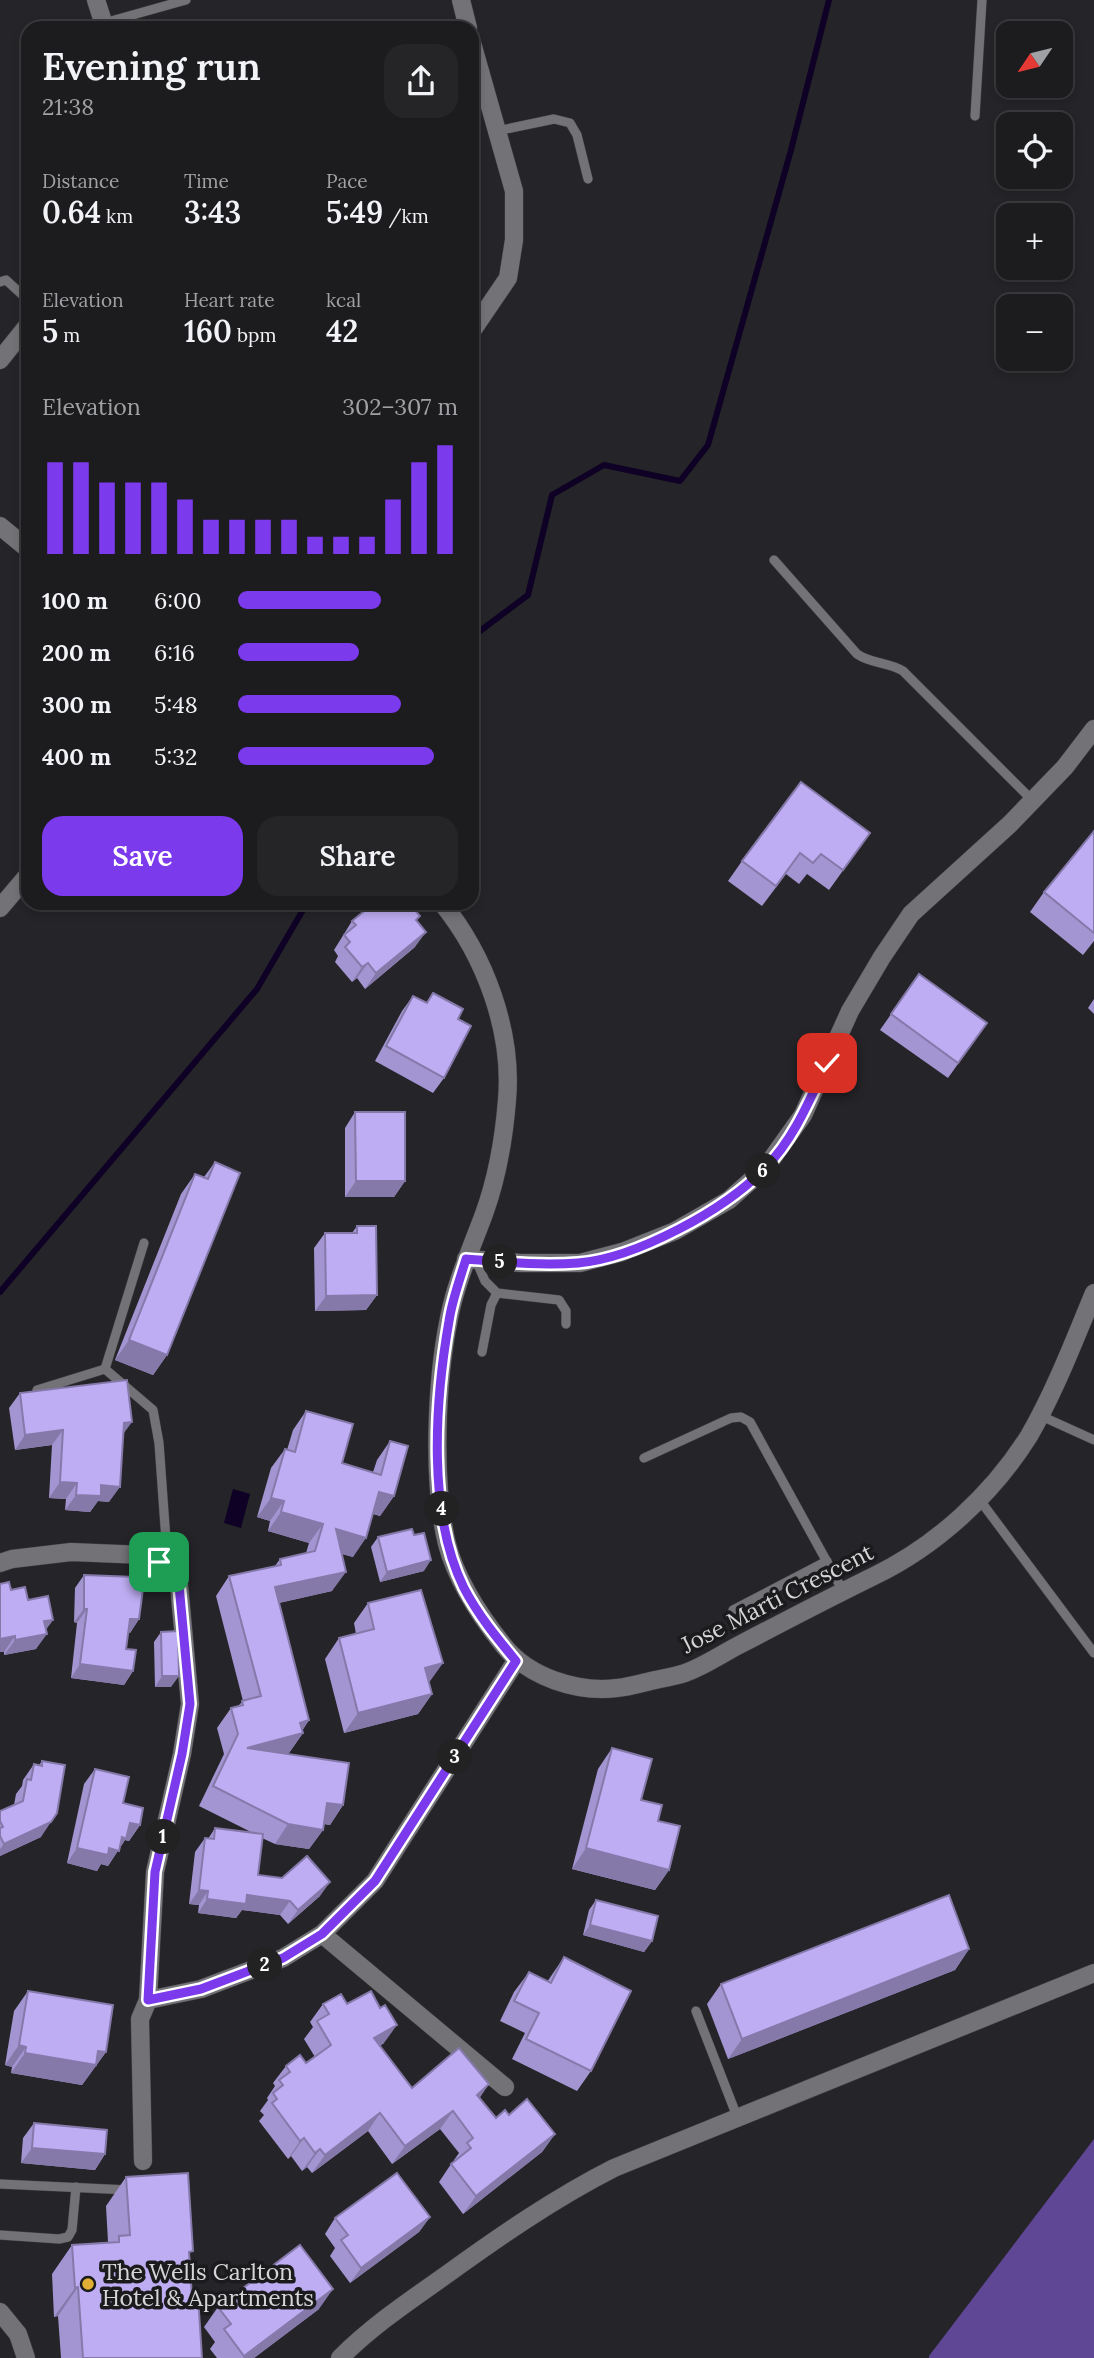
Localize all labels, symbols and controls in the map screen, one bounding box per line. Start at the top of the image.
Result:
north arrow [996,21,1073,98]
map controls [996,21,1073,371]
text: Evening run [42,42,261,90]
button: share [384,44,458,118]
text: 21:38 [42,92,94,121]
button: locate [996,112,1073,189]
text: Distance [42,169,119,193]
text: Time [184,169,229,193]
text: Pace [326,169,368,193]
text: 0.64 [42,193,101,231]
text: 3:43 [184,193,241,231]
text: 5:49 [326,193,383,231]
button: + [996,203,1073,280]
text: km [101,204,133,228]
text: /km [383,204,429,228]
text: Elevation [42,288,124,312]
text: Heart rate [184,288,275,312]
text: kcal [326,288,361,312]
button: − [996,294,1073,371]
text: 5 [42,312,58,350]
text: 160 [184,312,232,350]
text: 42 [326,312,358,350]
text: m [58,323,80,347]
text: bpm [232,323,276,347]
text: Elevation [42,392,141,421]
text: 302–307 m [342,392,458,421]
text: 100 m [42,586,108,615]
text: 6:00 [154,586,202,615]
text: 200 m [42,638,111,667]
text: 6:16 [154,638,195,667]
text: 300 m [42,690,111,719]
text: 5:48 [154,690,198,719]
text: 400 m [42,742,111,771]
text: 5:32 [154,742,197,771]
button: Save [42,816,243,896]
button: Share [257,816,458,896]
pin [797,1033,857,1093]
icon: check [808,1044,846,1082]
pin: 6 [746,1154,780,1188]
text: 6 [757,1158,768,1182]
pin: 5 [482,1244,518,1280]
text: 5 [494,1249,505,1273]
pin: 4 [424,1492,460,1526]
text: 4 [436,1496,447,1520]
pin [129,1532,189,1592]
street label: Jose Marti Crescent [675,1537,878,1659]
icon: arrive [140,1543,178,1581]
pin: 3 [438,1740,472,1774]
text: 3 [449,1744,460,1768]
pin: 1 [146,1820,180,1854]
text: 1 [159,1824,166,1848]
pin: 2 [247,1948,282,1982]
text: 2 [259,1952,270,1976]
place label: The Wells Carlton Hotel & Apartments [102,2257,314,2312]
marker: The Wells Carlton Hotel & Apartments [80,2276,96,2292]

